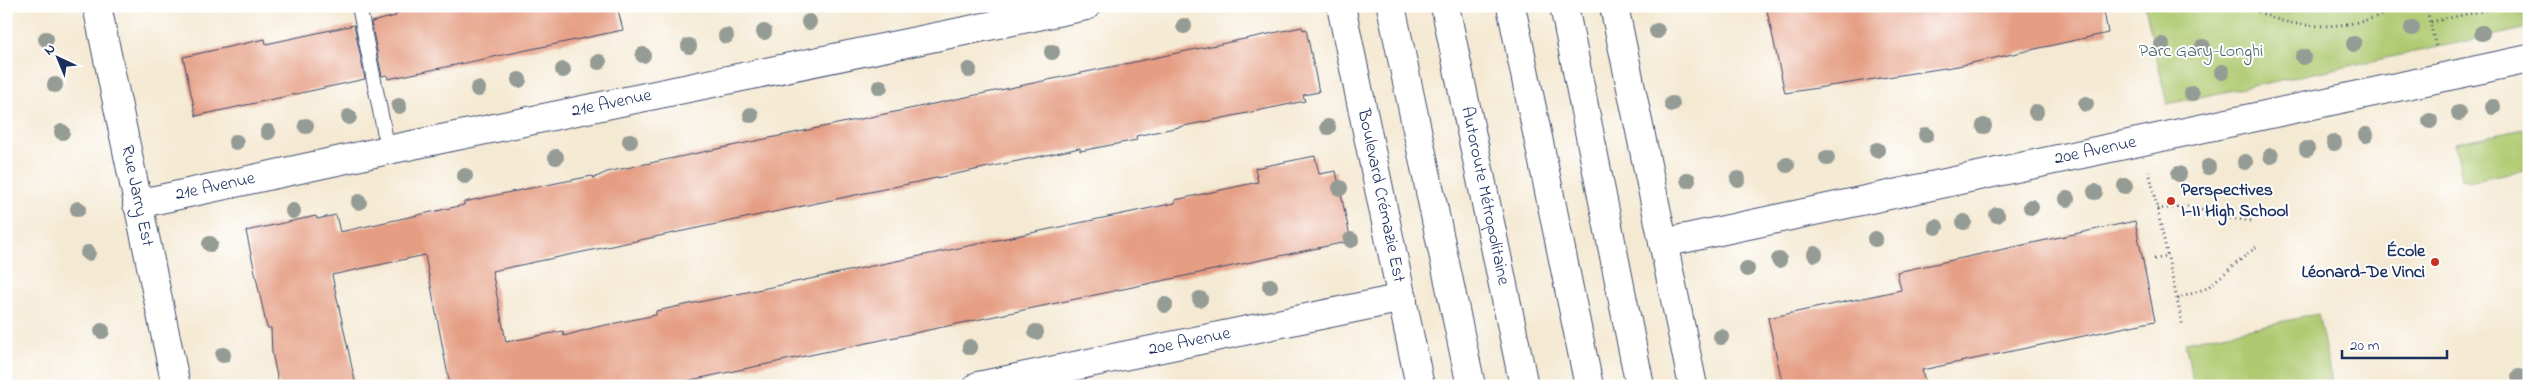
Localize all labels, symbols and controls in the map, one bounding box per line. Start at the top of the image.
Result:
north arrow [32,32,82,82]
text: N [39,39,61,61]
park label: Parc Gary-Longhi [2139,39,2263,66]
street label: 21e Avenue [569,83,655,125]
street label: Autoroute Métropolitaine [1453,104,1516,288]
street label: Boulevard Crémazie Est [1350,106,1411,285]
street label: 20e Avenue [2052,130,2140,172]
street label: Rue Jarry Est [113,143,160,249]
street label: 21e Avenue [173,166,259,208]
place label: Perspectives I-II High School [2181,178,2288,226]
marker: Perspectives I-II High School [2165,195,2177,207]
place label: École Léonard-De Vinci [2301,239,2426,286]
marker: École Léonard-De Vinci [2429,256,2441,268]
street label: 20e Avenue [1146,321,1234,363]
scale bar [2342,327,2448,359]
text: 20 m [2350,335,2380,357]

